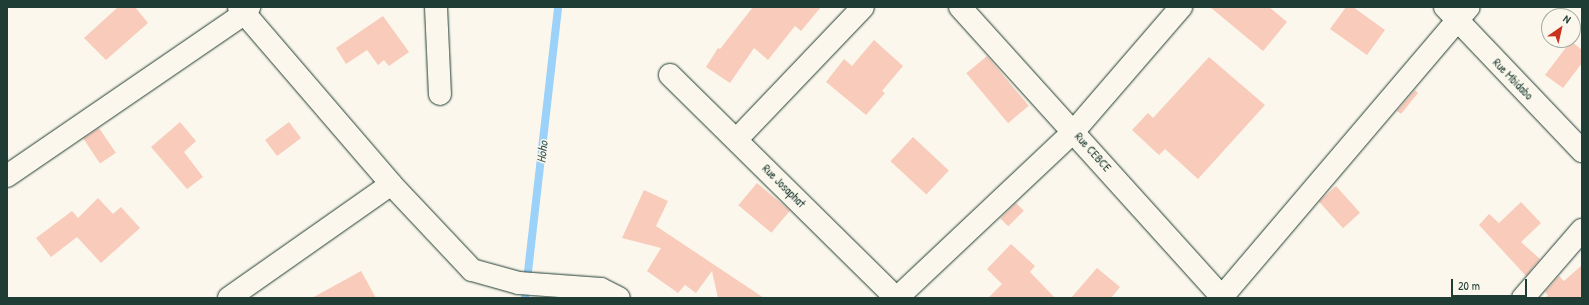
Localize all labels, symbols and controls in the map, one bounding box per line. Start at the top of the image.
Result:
north arrow [1541,8,1581,48]
text: N [1561,11,1573,26]
street label: Rue Mbidabo [1490,55,1536,103]
street label: Rue CEBCE [1072,129,1114,175]
water label: Hoho [533,140,551,164]
street label: Rue Josaphat [759,161,809,211]
scale bar [1453,271,1529,297]
text: 20 m [1458,277,1480,294]

